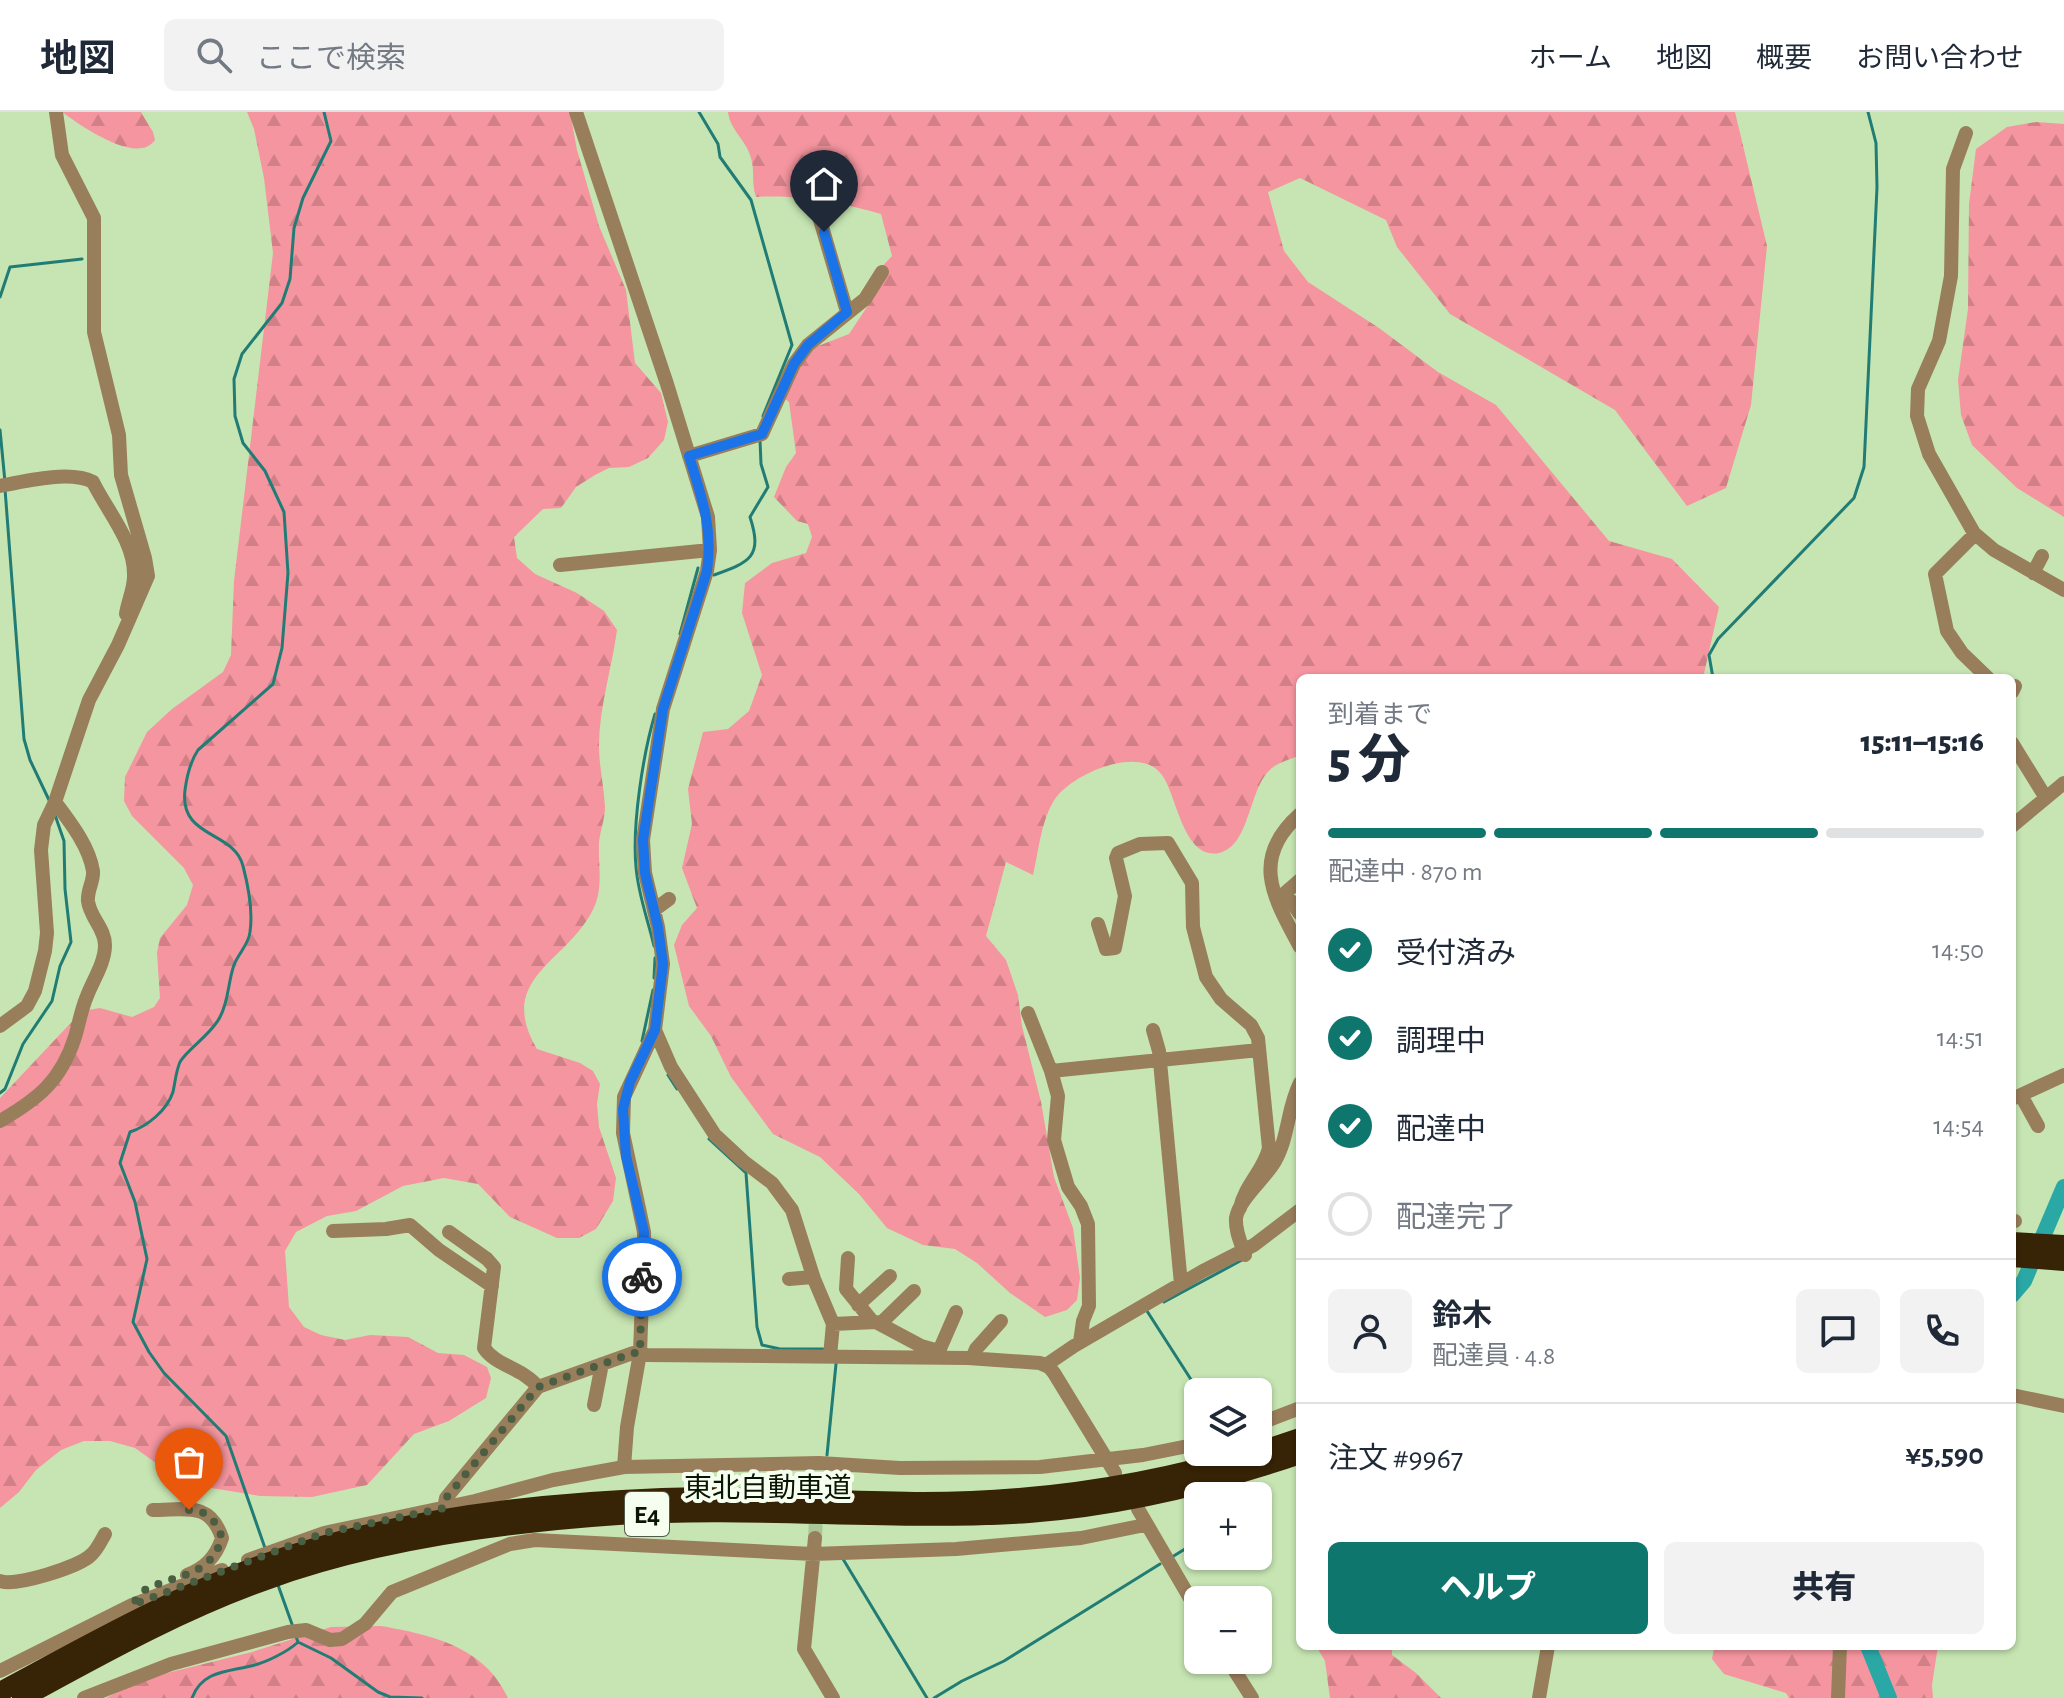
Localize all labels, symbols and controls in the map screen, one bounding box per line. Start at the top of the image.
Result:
search box [164,19,724,91]
icon: search [192,33,236,77]
text: 地図 [40,41,116,79]
text: ここで検索 [256,44,406,74]
text: ホーム [1529,45,1612,73]
text: 地図 [1656,45,1712,73]
text: 概要 [1756,45,1812,73]
text: お問い合わせ [1856,45,2024,73]
pin [790,150,858,232]
icon: home [802,162,846,206]
text: 到着まで [1328,702,1432,728]
text: 15:11–15:16 [1861,727,1984,757]
text: 5 分 [1328,735,1410,787]
text: 配達中 · 870 m [1328,859,1483,885]
icon: check [1328,928,1372,972]
text: 14:50 [1932,937,1984,963]
text: 受付済み [1396,939,1516,969]
icon: check [1328,1016,1372,1060]
text: 14:51 [1937,1025,1984,1051]
text: 調理中 [1396,1027,1486,1057]
icon: check [1328,1104,1372,1148]
text: 14:54 [1933,1113,1984,1139]
text: 配達中 [1396,1115,1486,1145]
text: 配達完了 [1396,1203,1516,1233]
courier [602,1237,682,1317]
icon: bike [620,1255,664,1299]
button: person [1328,1289,1412,1373]
button: chat [1796,1289,1880,1373]
button: phone [1900,1289,1984,1373]
text: 鈴木 [1432,1301,1492,1331]
text: 配達員 · 4.8 [1432,1343,1555,1369]
map controls [1184,1378,1272,1674]
button: layers [1184,1378,1272,1466]
pin [155,1428,223,1510]
icon: bag [167,1440,211,1484]
text: ¥5,590 [1905,1440,1984,1470]
text: 注文 #9967 [1328,1444,1463,1474]
street label: 東北自動車道 [684,1473,852,1503]
button: + [1184,1482,1272,1570]
road number: E4 [625,1492,669,1536]
button: ヘルプ [1328,1542,1648,1634]
button: 共有 [1664,1542,1984,1634]
button: − [1184,1586,1272,1674]

